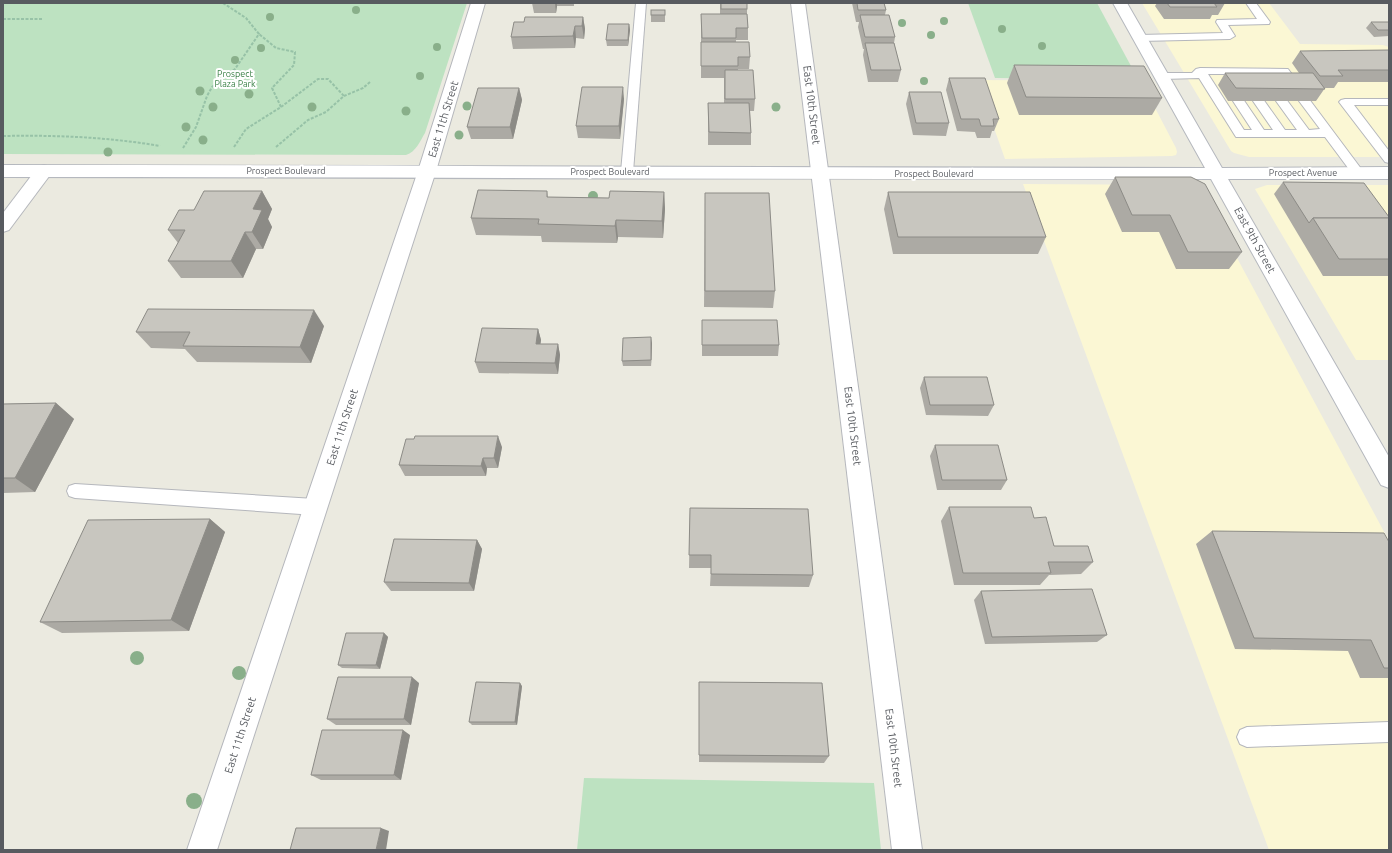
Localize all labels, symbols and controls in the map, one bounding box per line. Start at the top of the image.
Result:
street label: East 10th Street [801,65,823,146]
park label: Prospect Plaza Park [214,69,256,89]
street label: East 11th Street [426,79,461,159]
street label: Prospect Boulevard [246,166,326,176]
street label: Prospect Boulevard [570,167,650,177]
street label: Prospect Avenue [1269,168,1337,178]
street label: Prospect Boulevard [894,169,974,179]
street label: East 9th Street [1232,205,1278,276]
street label: East 10th Street [842,386,864,467]
street label: East 11th Street [324,387,360,467]
street label: East 11th Street [222,695,258,775]
street label: East 10th Street [883,708,905,789]

